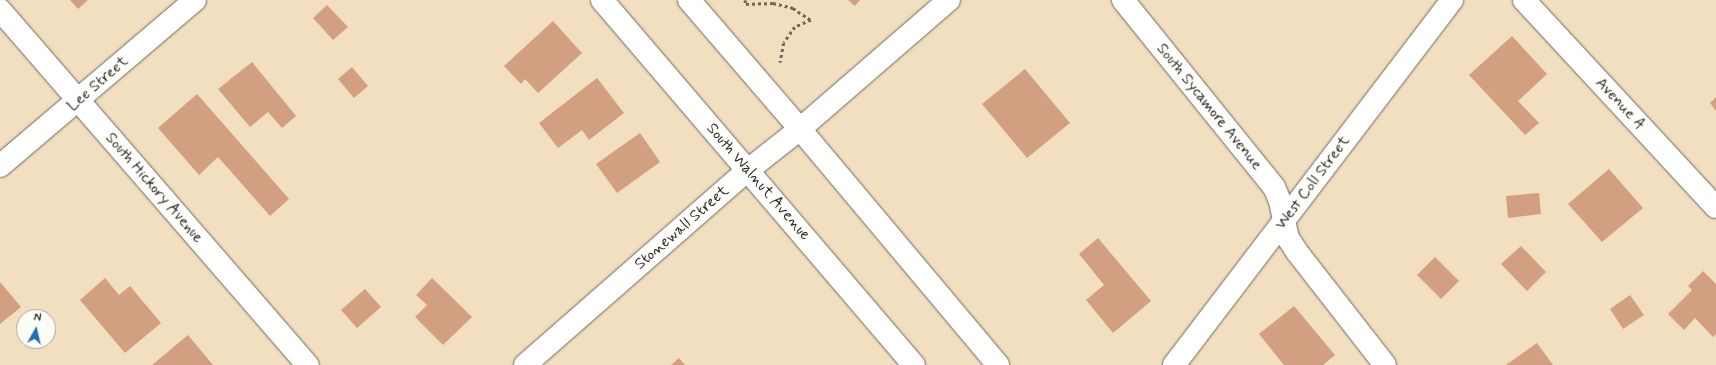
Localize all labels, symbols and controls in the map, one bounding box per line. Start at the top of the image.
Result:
street label: South Sycamore Avenue [1152,40,1266,174]
street label: Lee Street [63,52,133,116]
street label: Avenue A [1591,74,1649,134]
street label: South Walnut Avenue [702,120,814,244]
street label: South Hickory Avenue [100,127,208,249]
street label: West Coll Street [1271,132,1355,234]
street label: Stonewall Street [631,182,733,274]
north arrow [16,309,56,349]
text: N [33,311,42,326]

